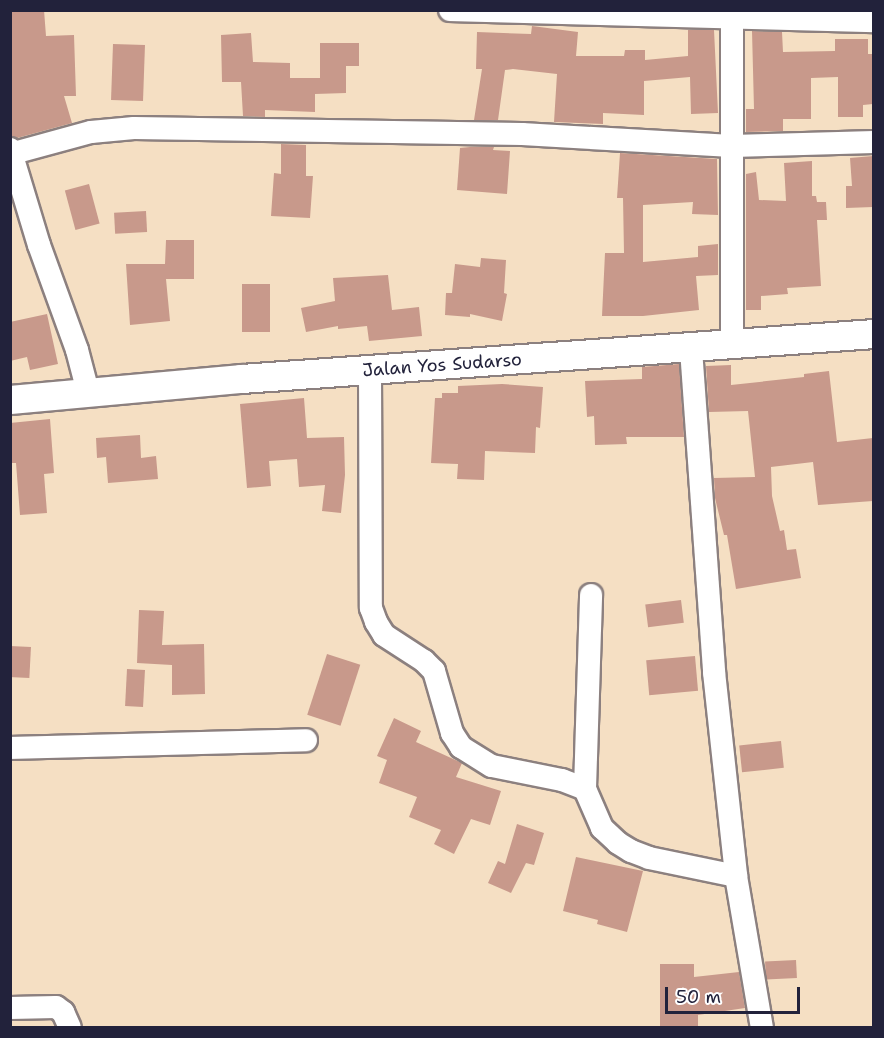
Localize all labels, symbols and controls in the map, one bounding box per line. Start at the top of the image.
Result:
street label: Jalan Yos Sudarso [362,349,522,381]
scale bar [668,975,803,1013]
text: 50 m [676,985,721,1009]

